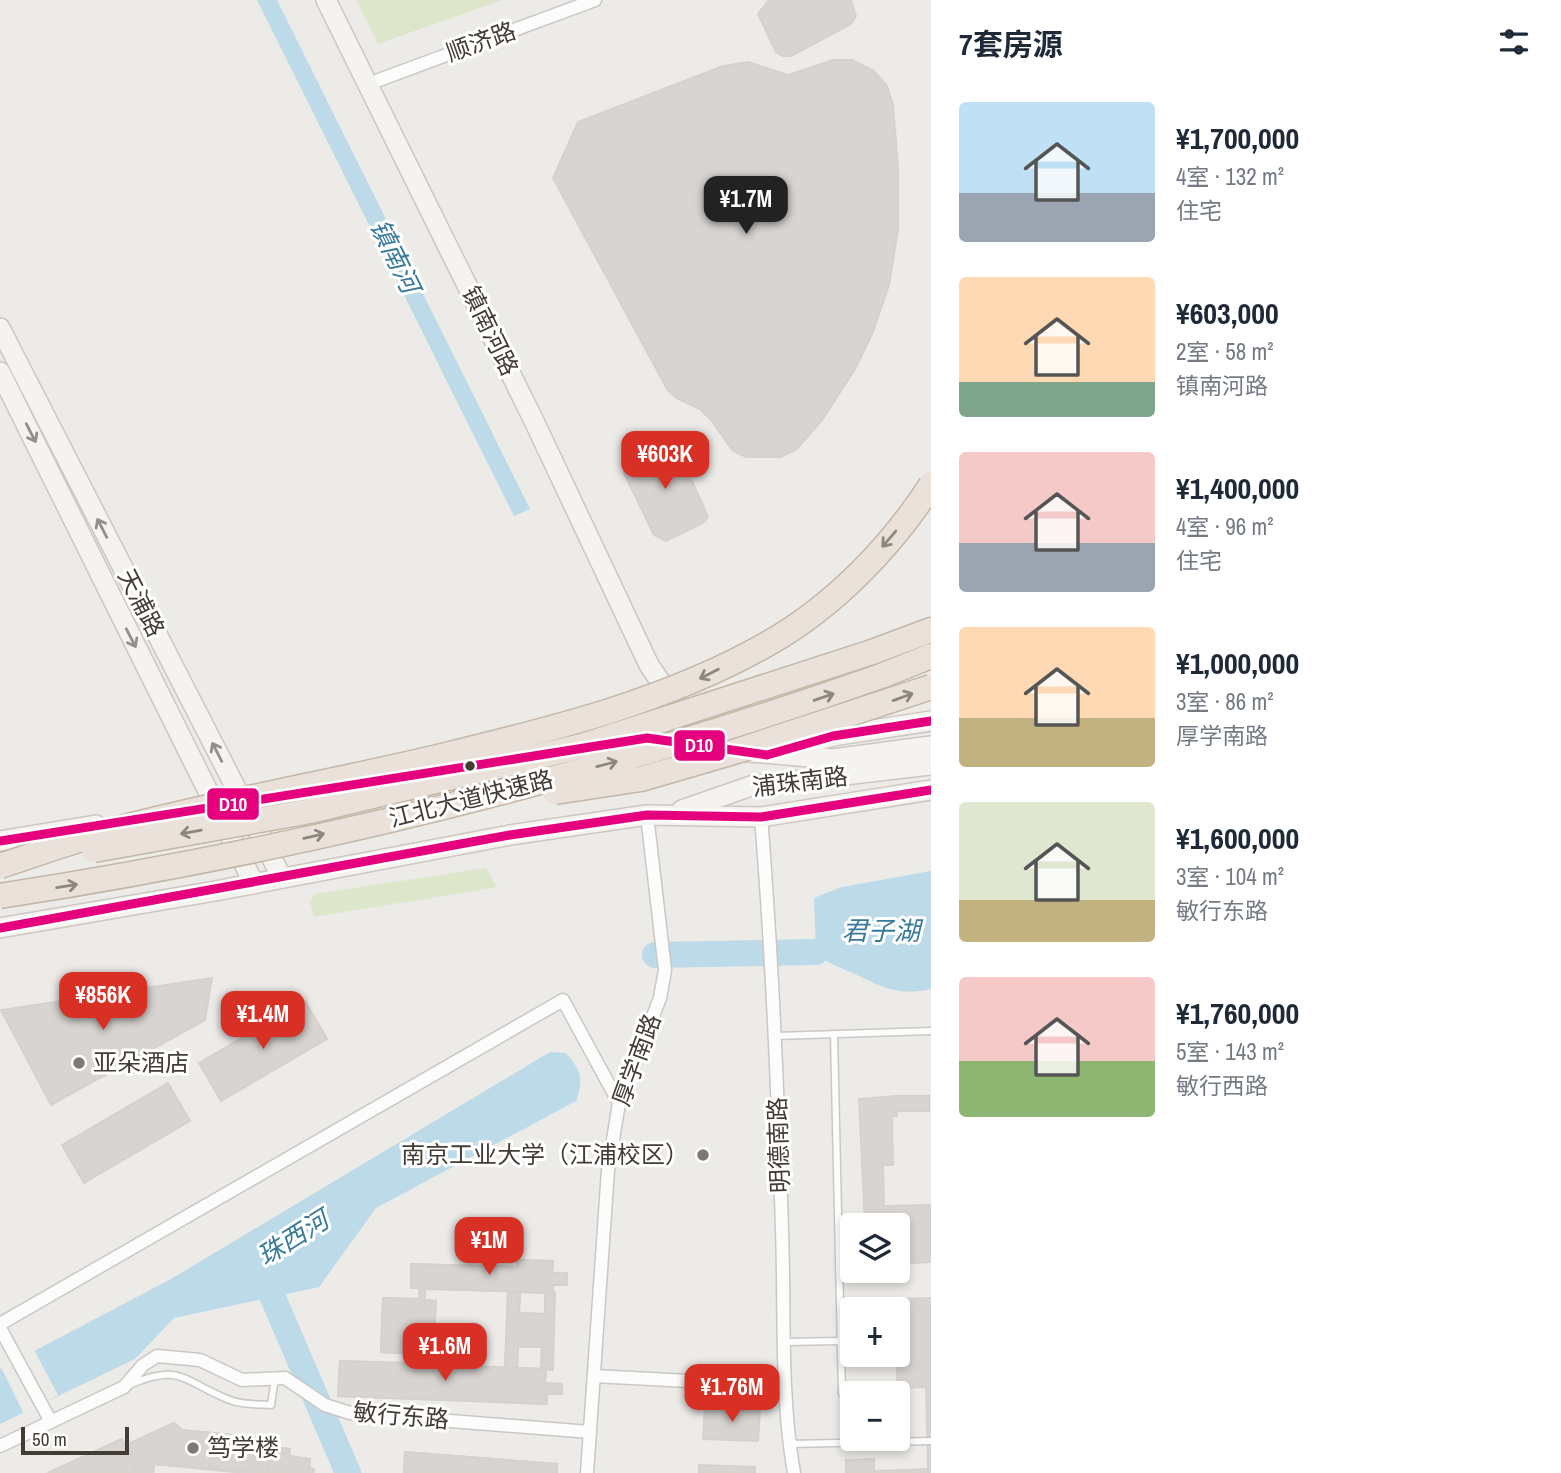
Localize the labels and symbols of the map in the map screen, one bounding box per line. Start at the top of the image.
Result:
street label: 顺济路 [441,14,520,68]
pin: ¥1.7M [697,176,795,236]
water label: 镇南河 [363,213,430,303]
street label: 镇南河路 [455,280,526,381]
one-way arrow [24,422,38,443]
pin: ¥603K [616,432,714,491]
one-way arrow [95,518,109,539]
one-way arrow [881,530,897,548]
street label: 天浦路 [111,563,172,642]
one-way arrow [124,627,138,648]
one-way arrow [699,668,720,682]
one-way arrow [812,690,834,702]
one-way arrow [892,690,914,702]
line badge: D10 [673,729,726,762]
text: D10 [685,732,714,758]
one-way arrow [210,742,224,763]
one-way arrow [595,757,617,770]
unlabelled marker [463,759,477,773]
street label: 浦珠南路 [750,759,849,803]
street label: 江北大道快速路 [385,762,556,834]
line badge: D10 [206,787,260,821]
text: D10 [219,791,248,817]
one-way arrow [180,826,203,839]
one-way arrow [302,828,325,842]
one-way arrow [56,879,78,892]
water label: 君子湖 [842,913,924,948]
pin: ¥856K [54,972,152,1032]
pin: ¥1.4M [214,992,312,1051]
street label: 厚学南路 [605,1009,668,1110]
place label: 亚朵酒店 [93,1046,189,1078]
marker: 亚朵酒店 [71,1055,87,1071]
street label: 明德南路 [760,1097,796,1194]
place label: 南京工业大学（江浦校区） [401,1138,689,1170]
marker: 南京工业大学（江浦校区） [695,1147,711,1163]
water label: 珠西河 [250,1199,339,1273]
pin: ¥1M [455,1218,523,1277]
pin: ¥1.6M [396,1324,494,1383]
pin: ¥1.76M [675,1364,789,1424]
street label: 敏行东路 [352,1395,450,1435]
scale bar [21,1424,130,1456]
place label: 笃学楼 [207,1431,279,1463]
marker: 笃学楼 [185,1440,201,1456]

